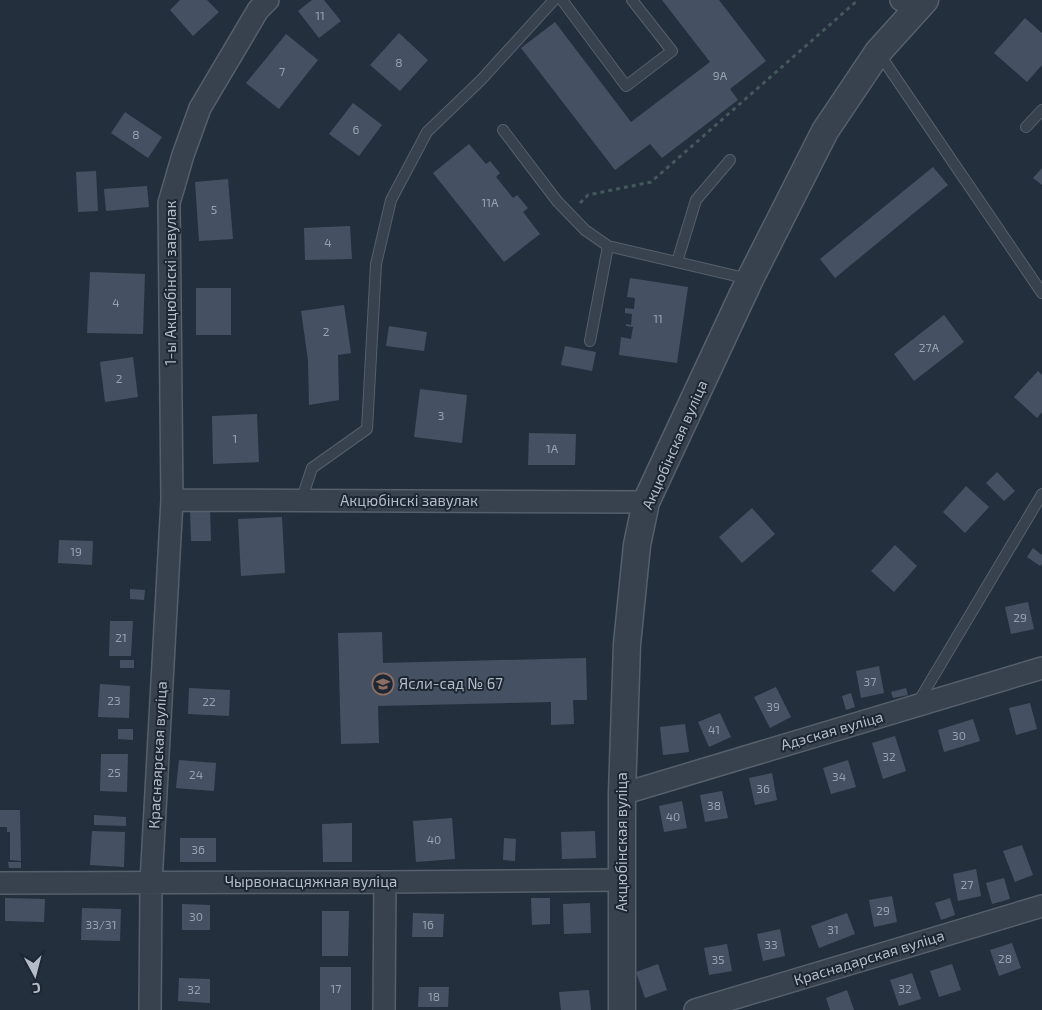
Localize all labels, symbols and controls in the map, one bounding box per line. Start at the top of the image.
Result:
house number: 11 [315,8,325,22]
house number: 8 [395,55,403,69]
house number: 7 [279,64,285,78]
house number: 9А [713,68,728,82]
house number: 6 [353,122,360,136]
house number: 8 [132,127,140,141]
house number: 11А [481,195,499,209]
street label: 1-ы Акцюбінскі завулак [161,201,180,365]
house number: 5 [211,202,217,216]
house number: 4 [324,235,332,249]
house number: 4 [112,295,120,309]
house number: 11 [653,311,663,325]
house number: 2 [323,324,330,338]
house number: 27А [919,340,940,354]
house number: 2 [116,371,123,385]
street label: Акцюбінская вуліца [637,377,712,512]
house number: 3 [438,408,444,422]
house number: 1 [233,431,237,445]
house number: 1А [546,441,559,455]
street label: Акцюбінскі завулак [340,491,478,510]
house number: 19 [70,544,82,558]
house number: 29 [1013,610,1027,624]
house number: 21 [115,630,127,644]
school or university icon: Ясли-сад № 67 [371,672,395,696]
place label: Ясли-сад № 67 [399,674,503,692]
house number: 37 [864,674,876,688]
street label: Краснаярская вуліца [144,681,171,829]
house number: 23 [107,693,121,707]
house number: 22 [202,694,216,708]
house number: 39 [766,699,780,713]
street label: Адэская вуліца [778,707,885,754]
house number: 41 [708,722,720,736]
house number: 30 [952,728,966,742]
house number: 32 [882,749,896,763]
house number: 25 [107,765,121,779]
house number: 24 [189,767,203,781]
house number: 34 [832,769,846,783]
street label: Акцюбінская вуліца [612,772,631,912]
house number: 36 [756,781,770,795]
house number: 38 [707,798,721,812]
house number: 40 [666,809,680,823]
house number: 40 [427,832,441,846]
house number: 36 [191,842,205,856]
street label: Чырвонасцяжная вуліца [225,872,397,891]
house number: 27 [961,877,973,891]
house number: 29 [876,903,890,917]
house number: 30 [189,909,203,923]
house number: 33/31 [86,917,117,931]
house number: 16 [422,917,434,931]
house number: 31 [827,922,839,936]
street label: Краснадарская вуліца [791,926,946,989]
house number: 33 [764,937,778,951]
north arrow [10,950,60,1000]
house number: 28 [998,951,1012,965]
house number: 35 [711,952,725,966]
text: С [32,979,42,997]
house number: 17 [331,981,341,995]
house number: 32 [898,981,912,995]
house number: 32 [187,982,201,996]
house number: 18 [428,989,440,1003]

